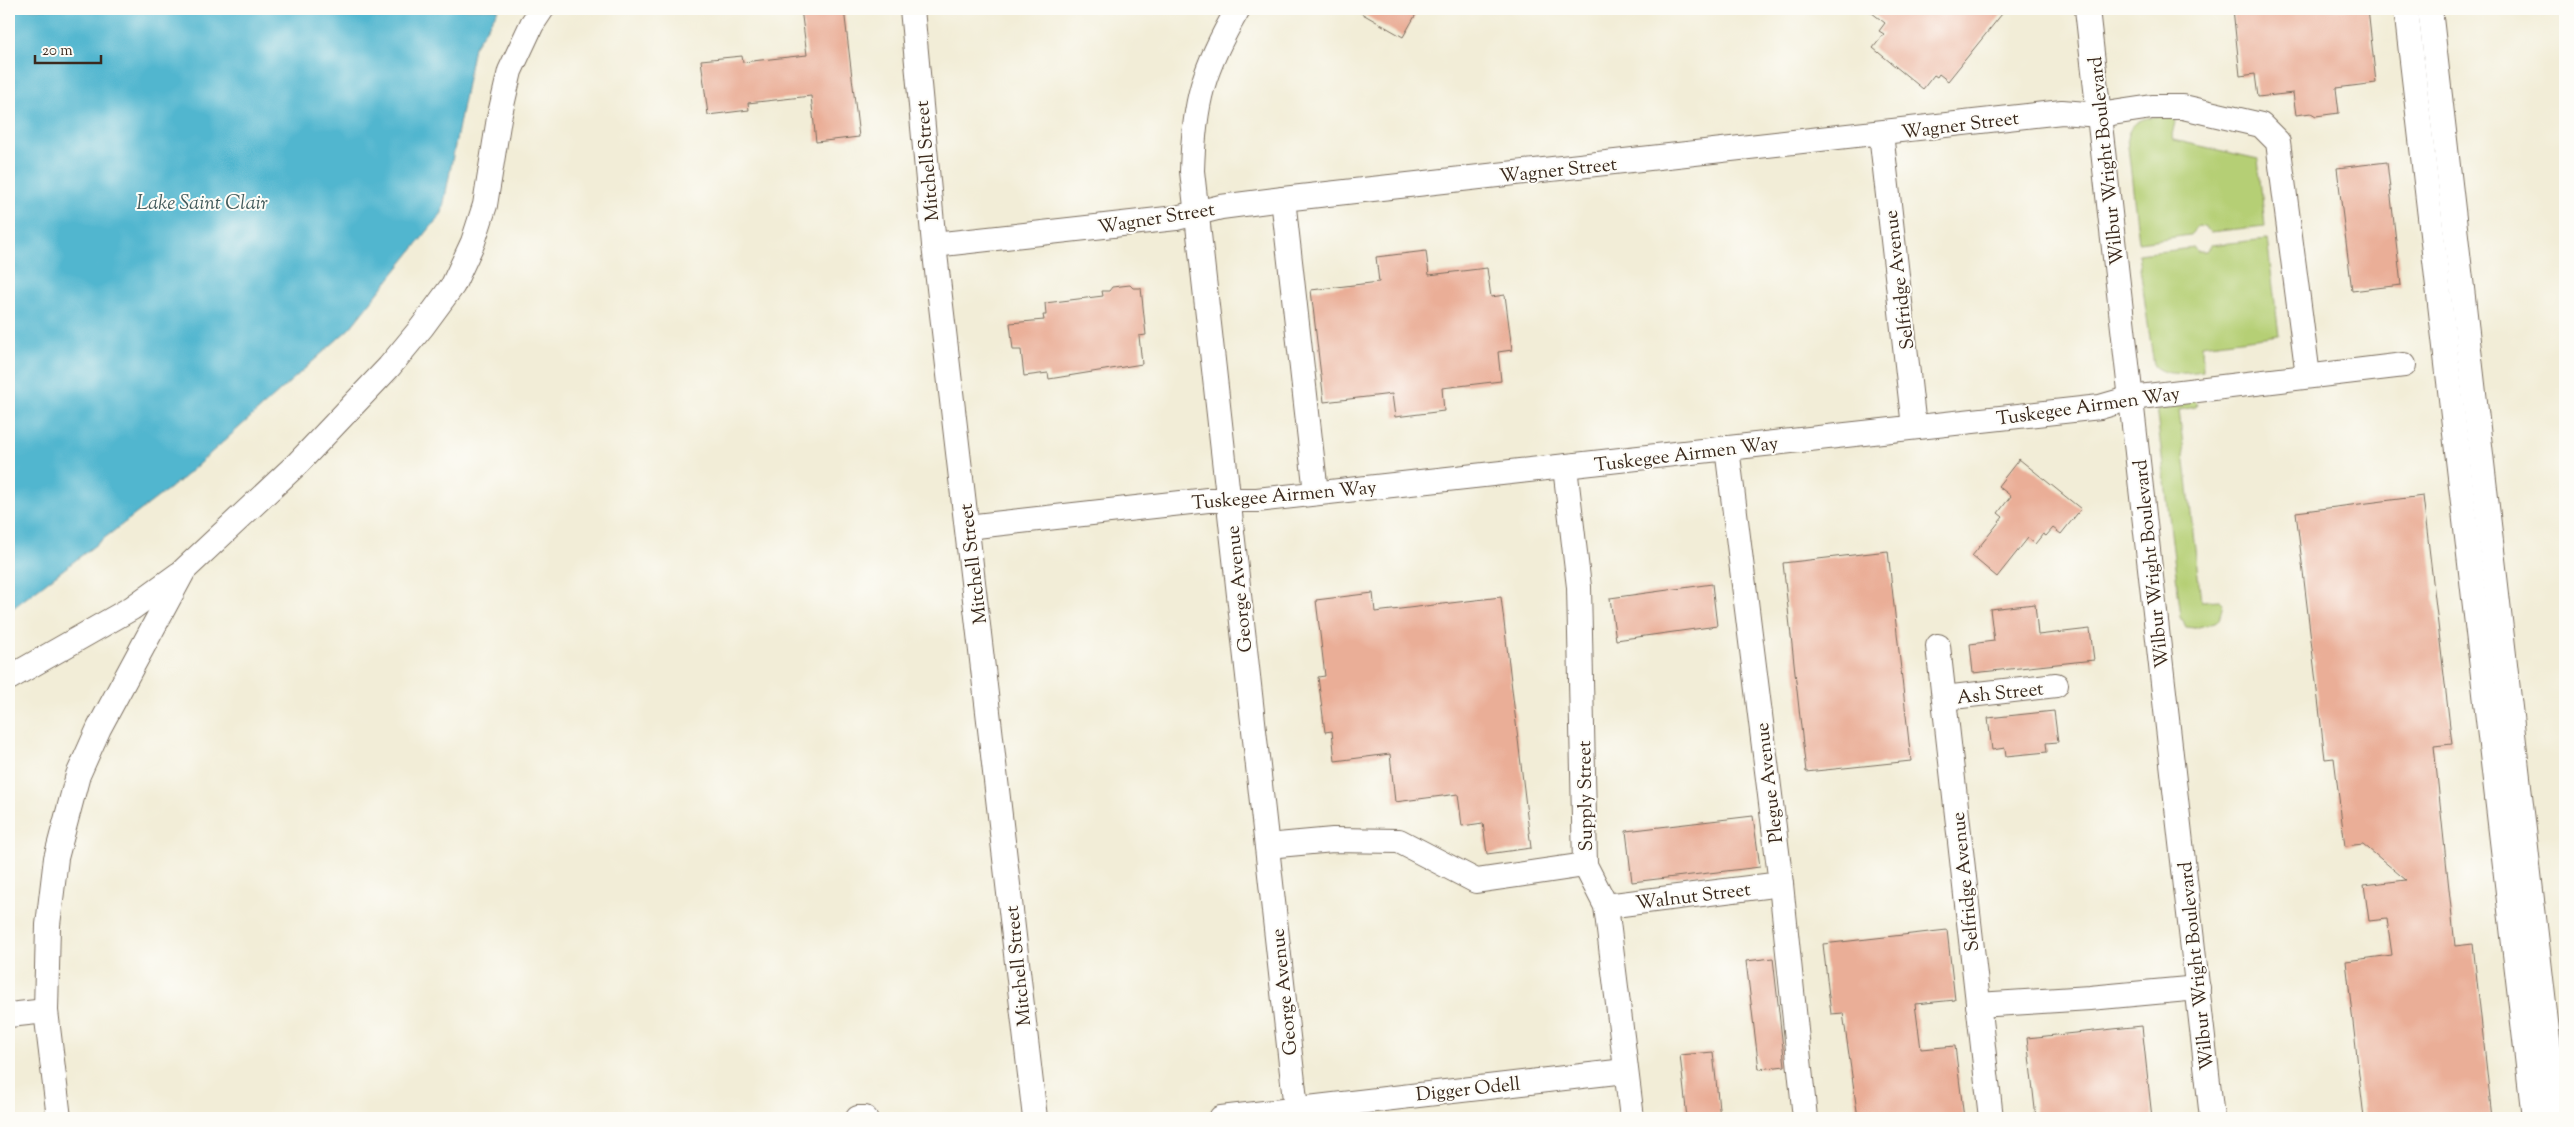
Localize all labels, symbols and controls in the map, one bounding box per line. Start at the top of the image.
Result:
scale bar [35,32,101,64]
text: 20 m [42,41,73,62]
street label: Wilbur Wright Boulevard [2083,55,2132,266]
street label: Mitchell Street [910,99,947,222]
street label: Wagner Street [1900,106,2021,147]
street label: Wagner Street [1498,152,1619,191]
water label: Lake Saint Clair [136,190,268,219]
street label: Wagner Street [1096,197,1217,242]
street label: Selfridge Avenue [1879,208,1922,351]
street label: Tuskegee Airmen Way [1995,381,2183,434]
street label: Tuskegee Airmen Way [1593,431,1780,480]
street label: Wilbur Wright Boulevard [2128,458,2177,669]
street label: Tuskegee Airmen Way [1191,475,1378,518]
street label: Mitchell Street [954,501,995,625]
street label: George Avenue [1220,524,1261,654]
street label: Ash Street [1956,676,2046,712]
street label: Plegue Avenue [1750,721,1791,845]
street label: Supply Street [1572,740,1601,852]
street label: Selfridge Avenue [1946,810,1987,953]
street label: Wilbur Wright Boulevard [2173,860,2222,1071]
street label: Walnut Street [1634,877,1753,918]
street label: Mitchell Street [1000,904,1039,1027]
street label: George Avenue [1265,927,1306,1057]
street label: Digger Odell [1415,1072,1522,1109]

